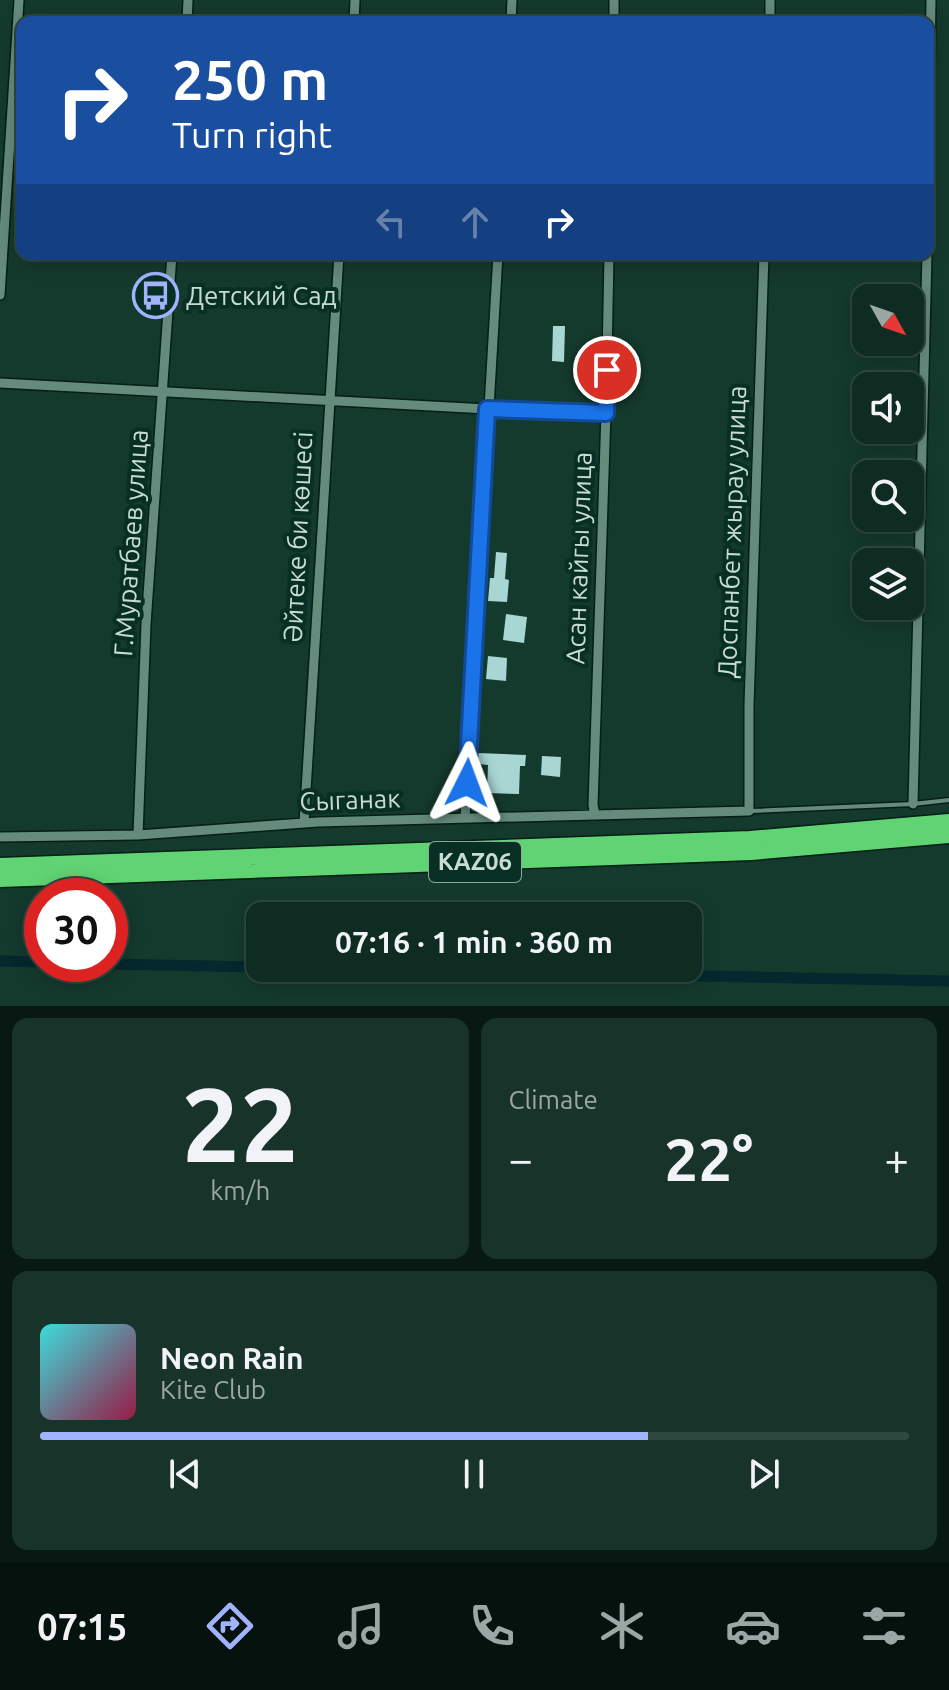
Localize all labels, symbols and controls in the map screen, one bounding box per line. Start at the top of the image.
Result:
icon: right [40,48,144,152]
text: 250 m [172,48,328,111]
text: Turn right [172,114,332,155]
icon: left [369,200,413,244]
icon: ahead [453,200,497,244]
icon: right [537,200,581,244]
bus stop icon: Детский Сад [131,272,179,320]
place label: Детский Сад [186,281,337,310]
north arrow [852,284,924,356]
map controls [852,284,924,620]
pin [573,336,641,404]
icon: arrive [585,348,629,392]
button: sound [852,372,924,444]
street label: Доспанбет жырау улица [712,385,751,679]
street label: Г.Муратбаев улица [108,428,153,657]
street label: Әйтеке би көшесі [277,431,318,643]
street label: Асан кайгы улица [560,451,597,665]
button: search [852,460,924,532]
button: layers [852,548,924,620]
position arrow [425,741,509,825]
street label: Сыганак [299,783,401,816]
road number: KАZ06 [429,842,521,882]
speed limit sign: 30 [24,878,128,982]
text: 07:16 · 1 min · 360 m [335,925,613,959]
text: 22 [182,1065,299,1182]
text: Climate [509,1085,598,1114]
text: 22° [664,1125,753,1192]
text: − [509,1134,533,1183]
text: + [884,1134,909,1183]
text: km/h [210,1176,270,1205]
text: Neon Rain [160,1341,304,1375]
text: Kite Club [160,1375,266,1404]
icon: previous [163,1452,207,1496]
icon: pause [452,1452,496,1496]
icon: next [742,1452,786,1496]
icon: directions [202,1598,258,1654]
icon: music [333,1598,389,1654]
icon: phone [464,1598,520,1654]
icon: climate [594,1598,650,1654]
icon: car [725,1598,781,1654]
icon: filters [856,1598,912,1654]
text: 07:15 [37,1606,127,1647]

